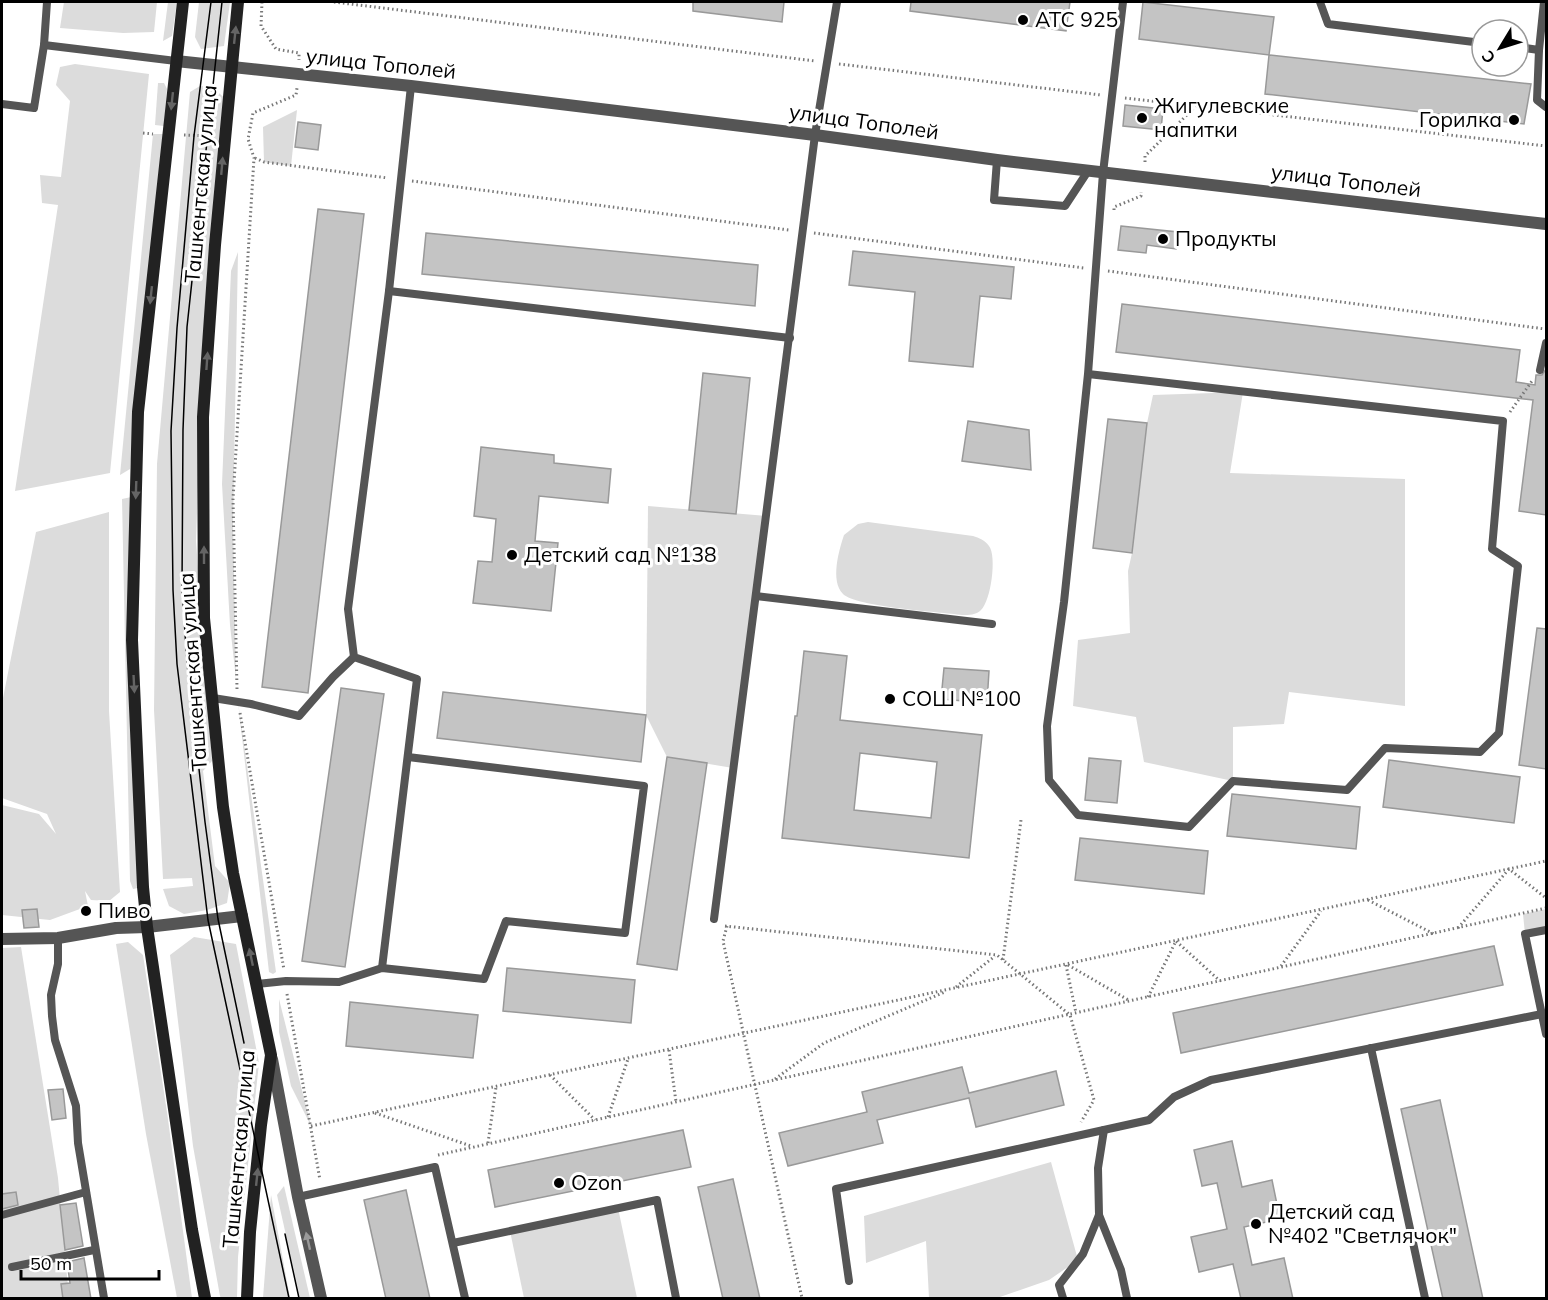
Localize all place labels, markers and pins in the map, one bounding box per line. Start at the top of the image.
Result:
place label: АТС 925 [1035,6,1118,32]
marker: АТС 925 [1016,13,1030,27]
place label: Жигулевские напитки [1154,92,1289,142]
place label: Горилка [1419,106,1502,132]
marker: Жигулевские напитки [1135,111,1149,125]
marker: Горилка [1507,113,1521,127]
place label: Продукты [1175,225,1277,251]
marker: Продукты [1156,232,1170,246]
place label: Детский сад №138 [524,541,717,567]
marker: Детский сад №138 [505,548,519,562]
place label: СОШ №100 [902,685,1021,711]
marker: СОШ №100 [883,692,897,706]
place label: Пиво [98,897,150,923]
marker: Пиво [79,904,93,918]
place label: Ozon [571,1169,622,1195]
marker: Ozon [552,1176,566,1190]
place label: Детский сад №402 "Светлячок" [1268,1198,1457,1248]
marker: Детский сад №402 "Светлячок" [1249,1217,1263,1231]

